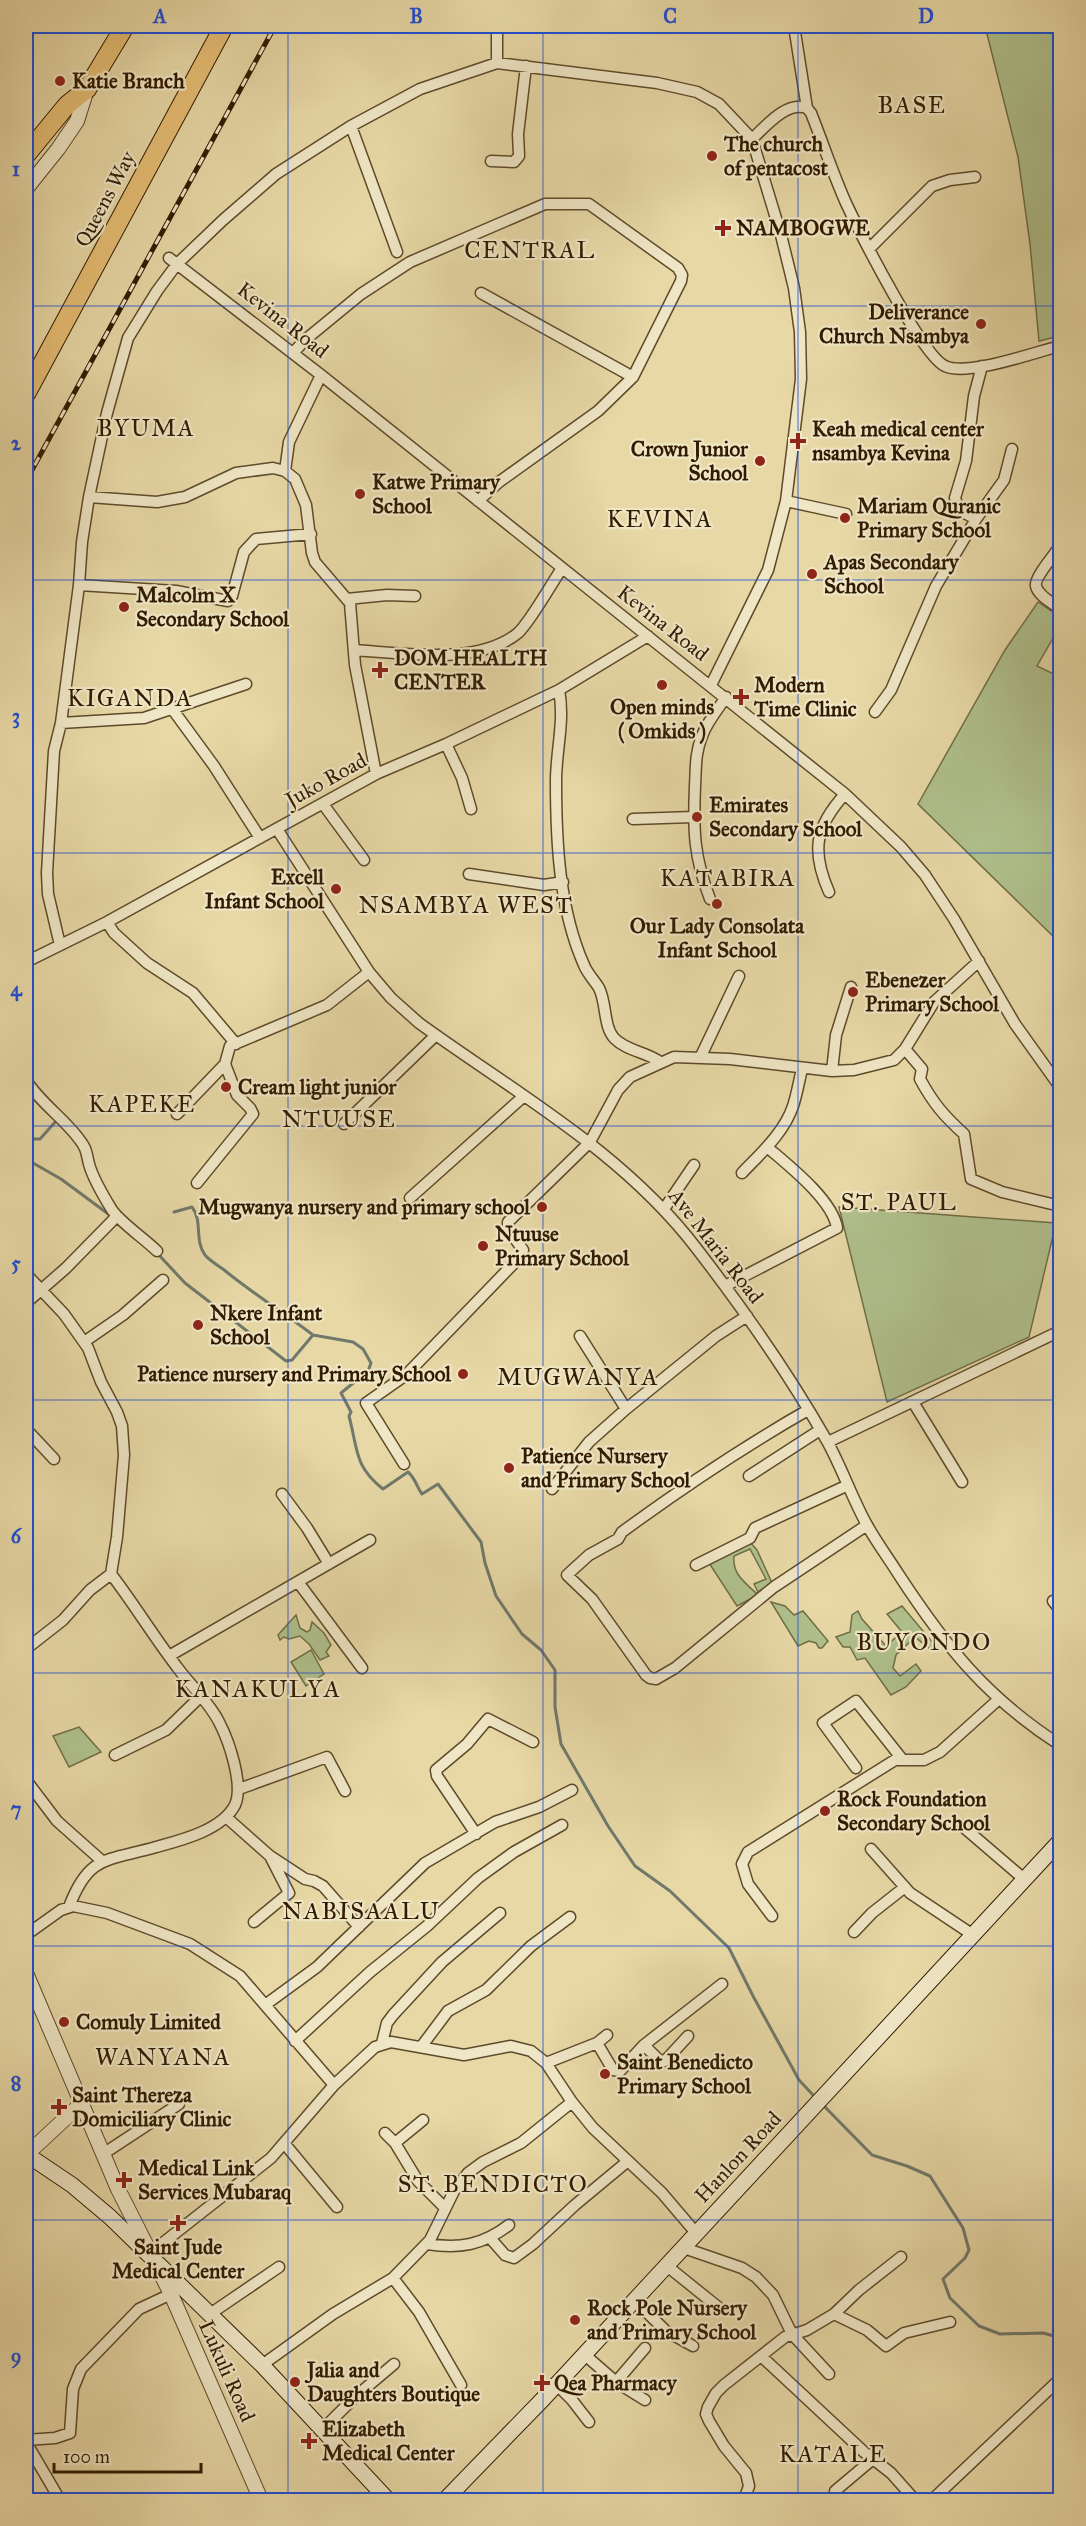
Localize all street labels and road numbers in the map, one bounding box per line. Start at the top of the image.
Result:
street label: Queens Way [69,146,142,251]
street label: Kevina Road [232,276,334,364]
street label: Kevina Road [612,579,714,667]
street label: Juko Road [279,747,372,814]
street label: Ave Maria Road [662,1183,769,1309]
street label: Hanlon Road [689,2106,787,2208]
street label: Lukuli Road [193,2316,261,2426]

